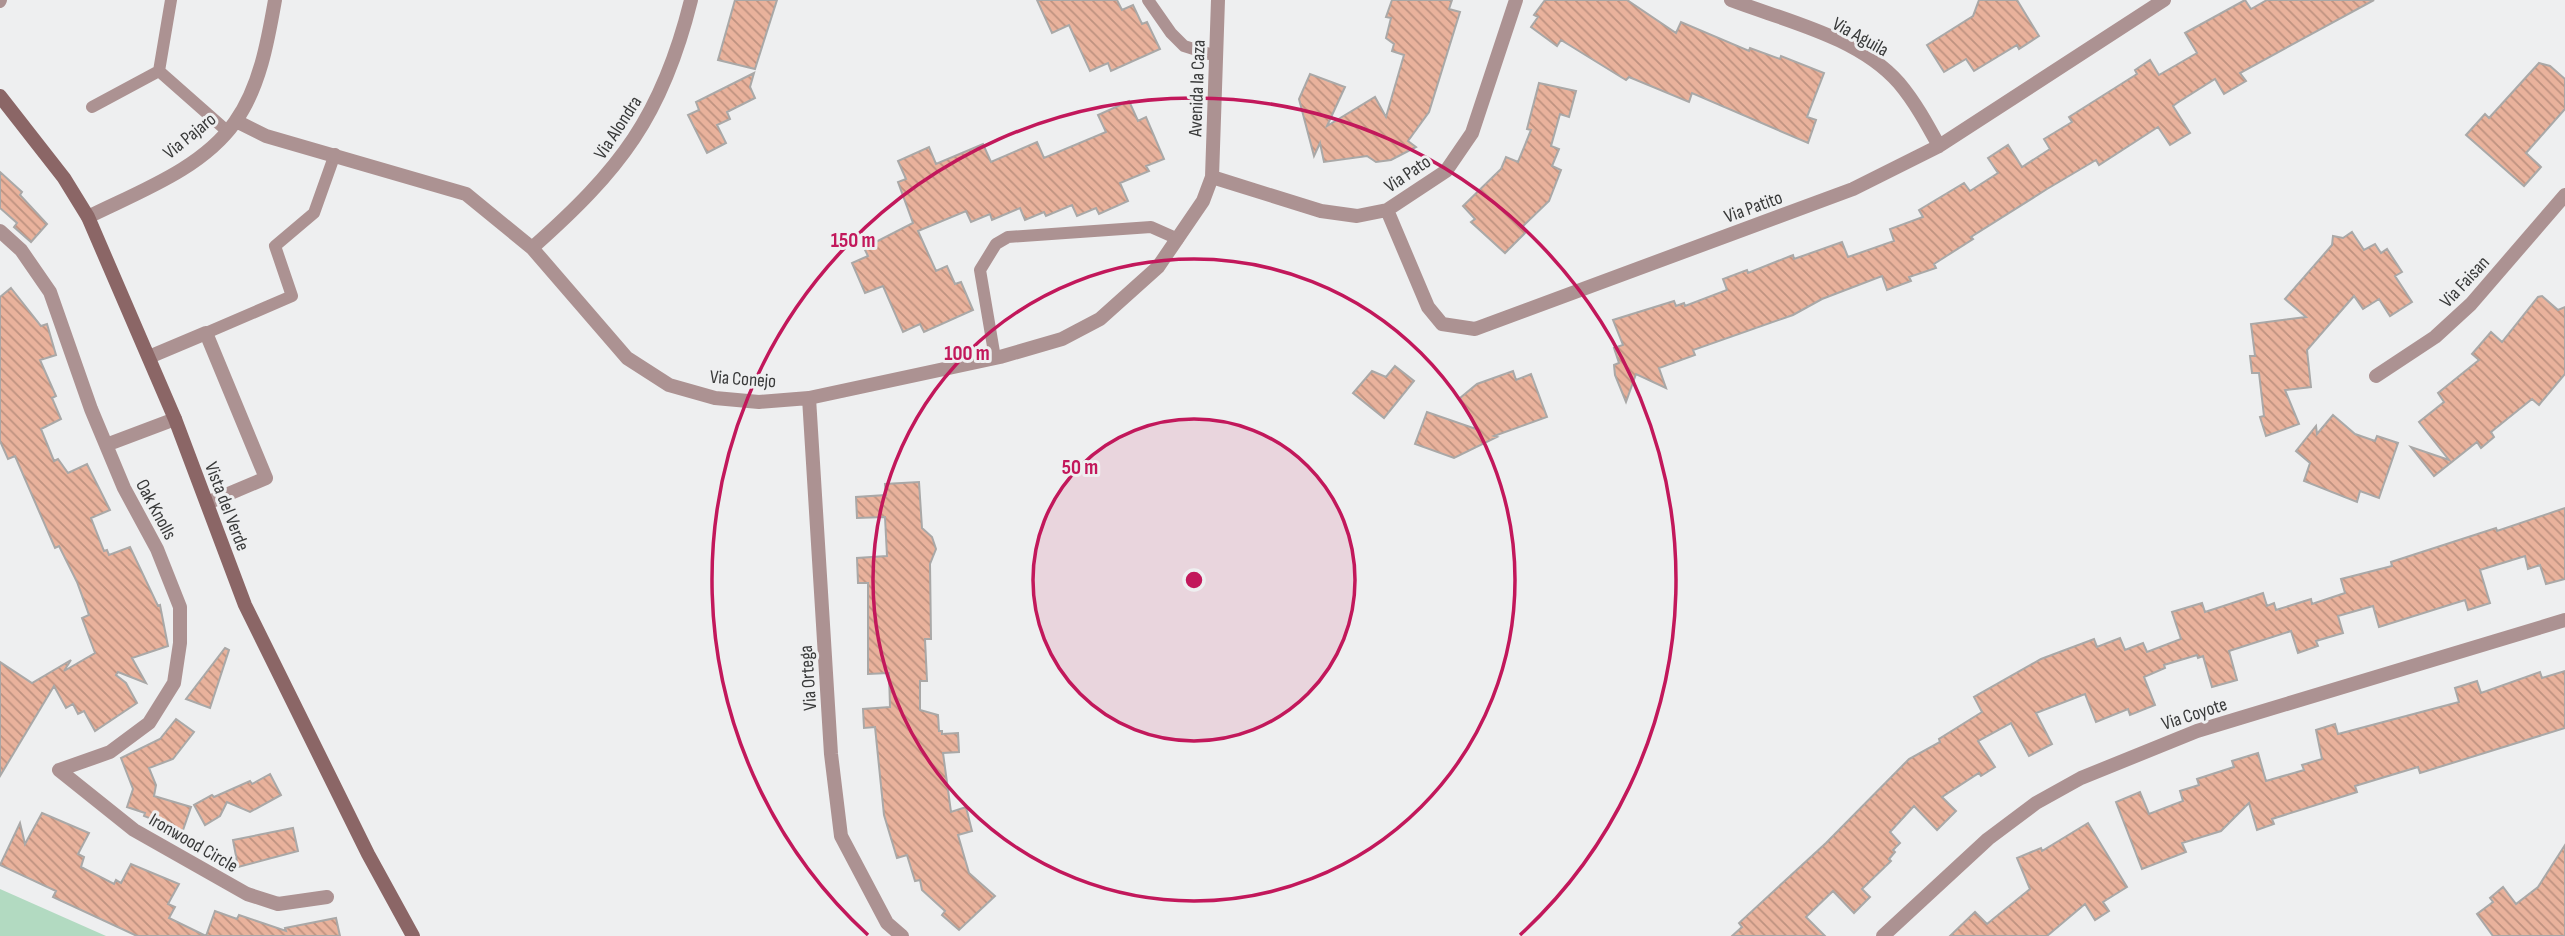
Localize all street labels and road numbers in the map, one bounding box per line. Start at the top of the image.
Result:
street label: Via Aguila [1828,13,1892,62]
street label: Avenida la Caza [1184,39,1211,138]
street label: Via Alondra [589,92,647,164]
street label: Via Pajaro [159,108,221,164]
street label: Via Pato [1380,150,1435,198]
street label: Via Patito [1721,186,1786,229]
street label: Via Faisan [2435,251,2495,313]
street label: Via Conejo [709,366,777,393]
street label: Vista del Verde [199,459,254,554]
street label: Oak Knolls [130,476,181,544]
street label: Via Ortega [795,644,822,711]
street label: Via Coyote [2159,693,2230,736]
street label: Ironwood Circle [145,809,242,878]

